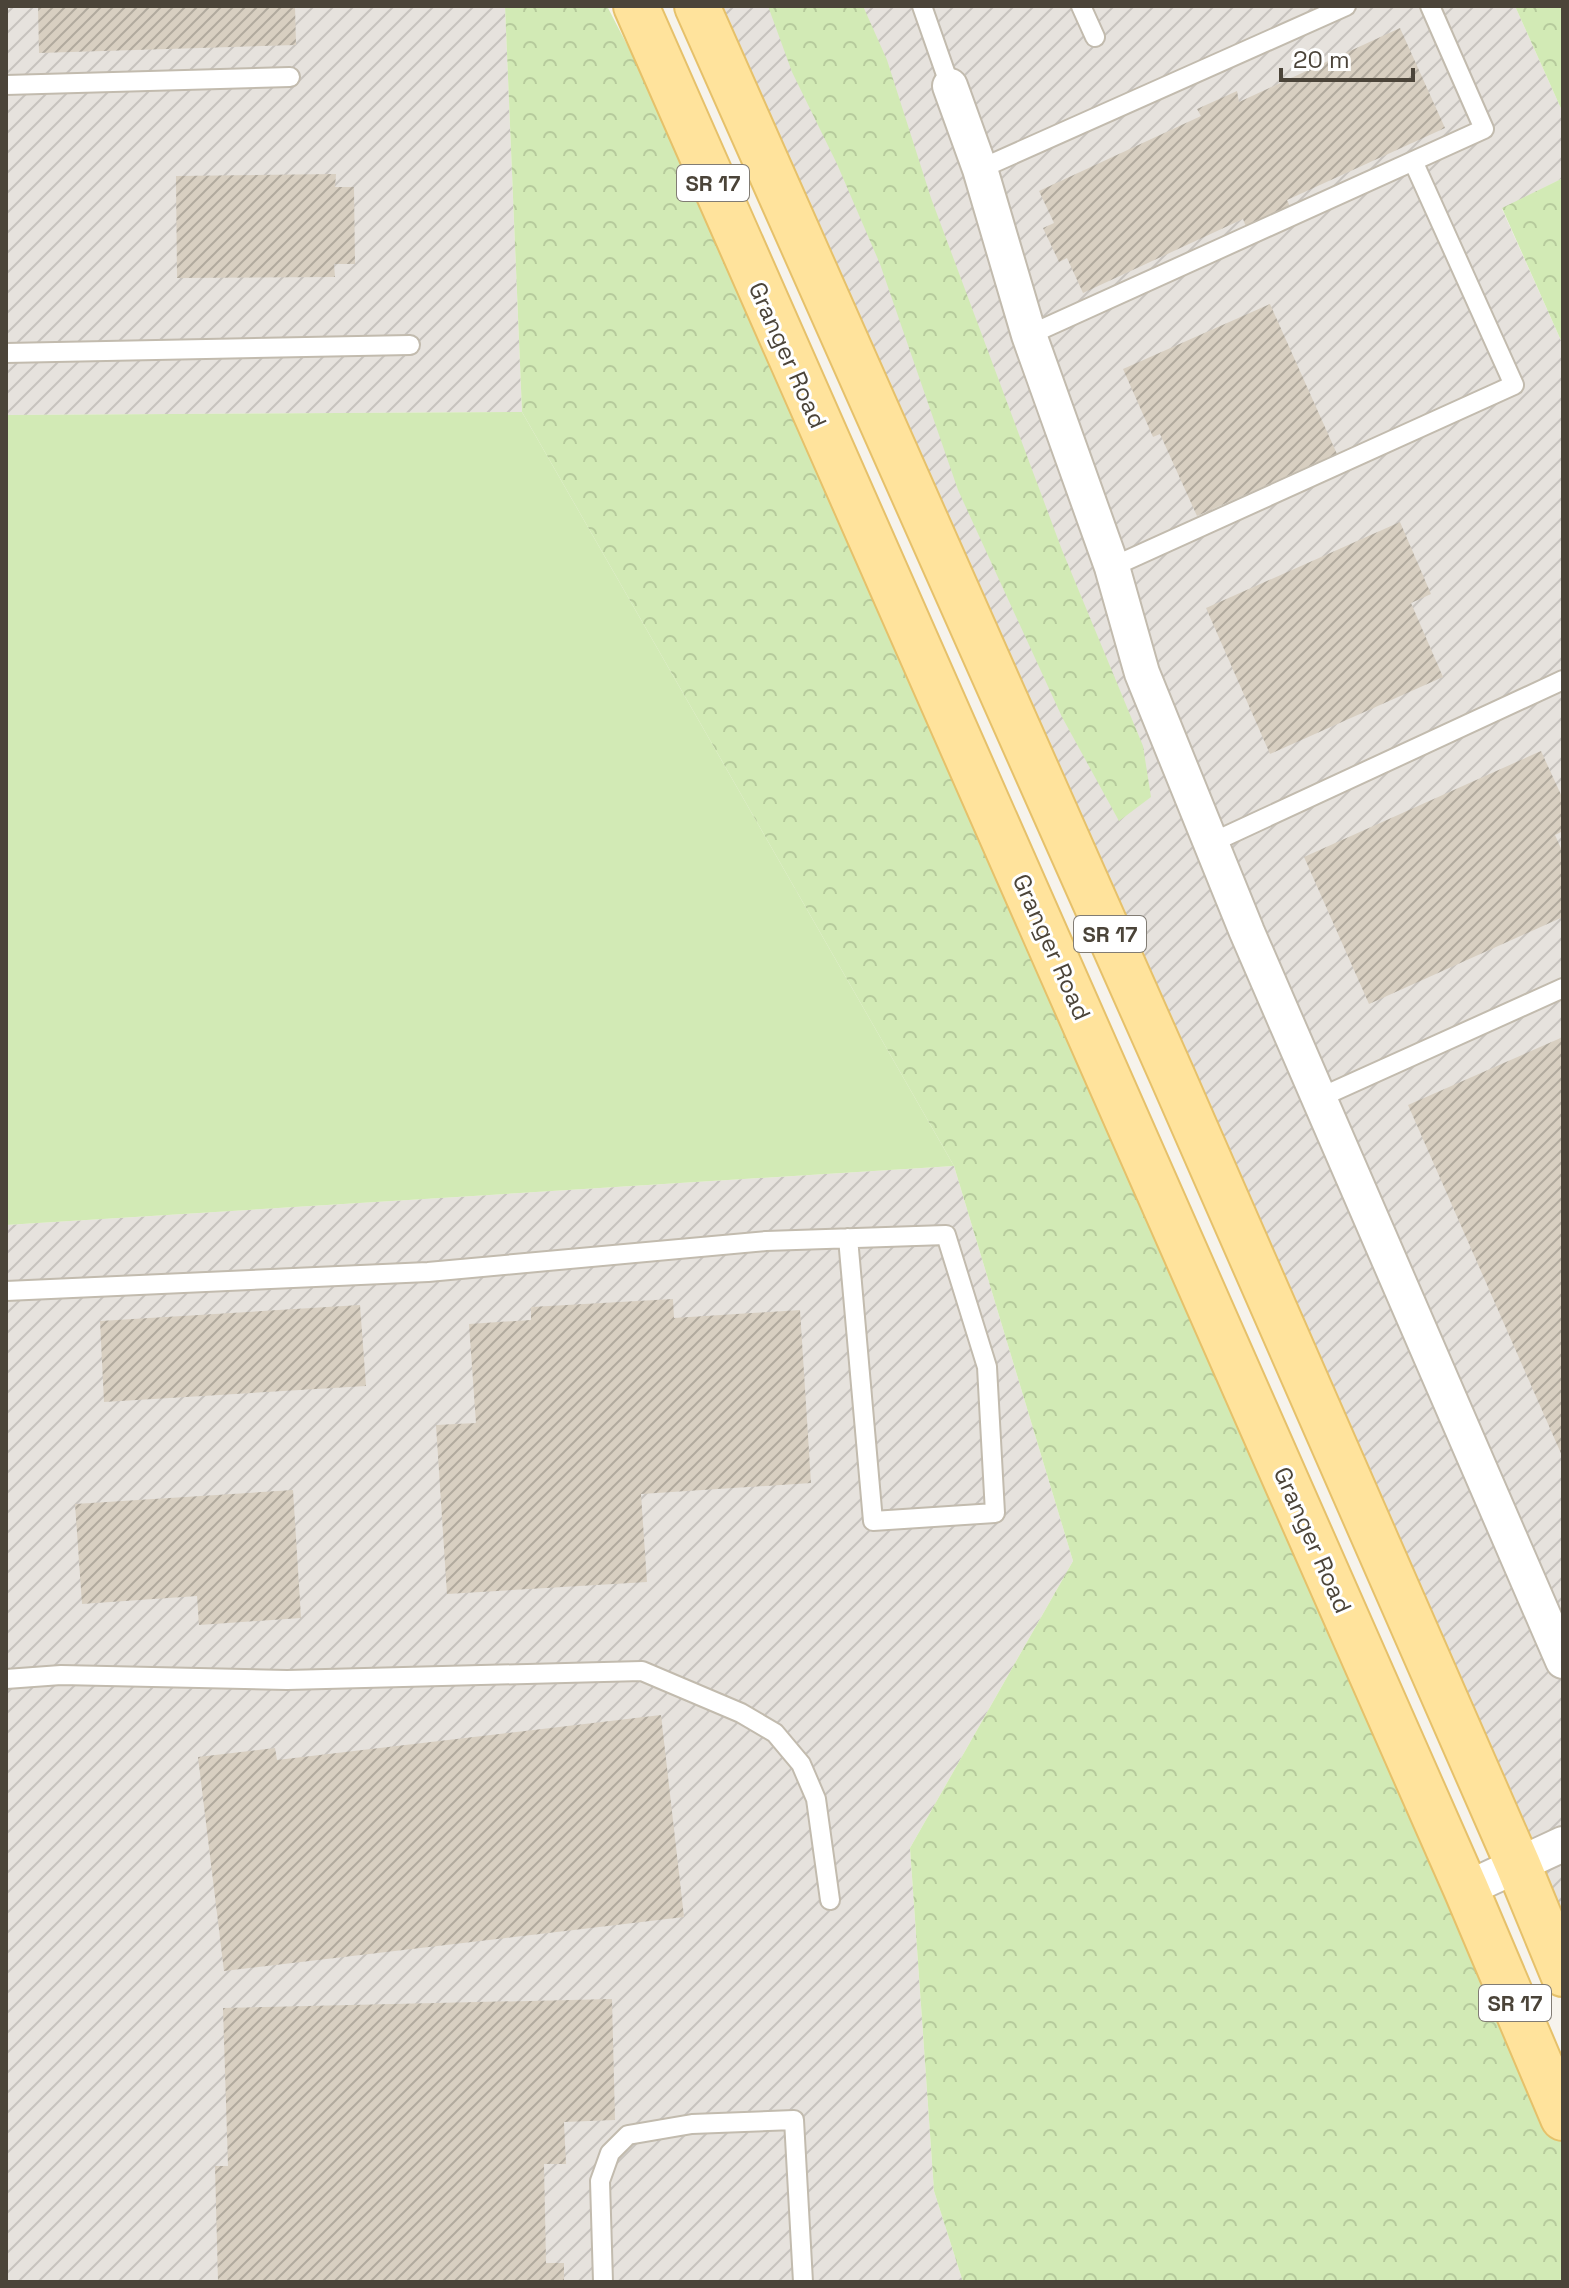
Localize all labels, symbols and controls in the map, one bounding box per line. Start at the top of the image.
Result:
scale bar [1281,32,1413,82]
text: 20 m [1293,44,1350,75]
road number: SR 17 [677,165,749,201]
street label: Granger Road [742,277,834,433]
street label: Granger Road [1006,869,1098,1025]
road number: SR 17 [1074,916,1146,952]
street label: Granger Road [1267,1462,1359,1618]
road number: SR 17 [1479,1985,1551,2021]

